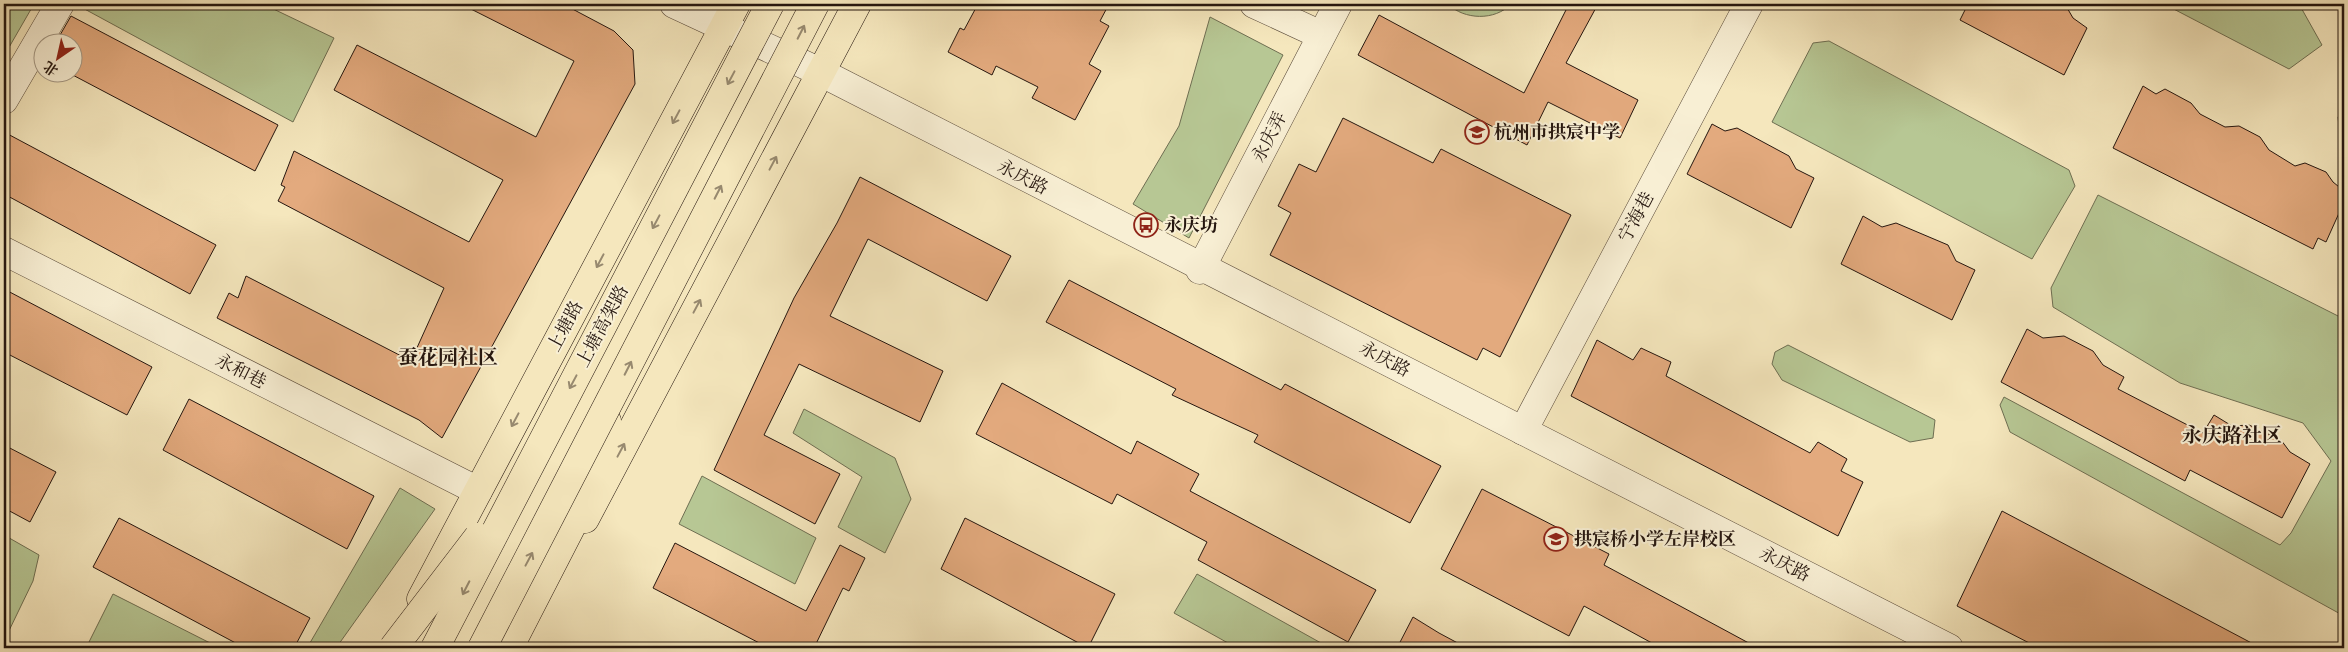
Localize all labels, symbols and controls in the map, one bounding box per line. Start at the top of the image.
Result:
one-way arrow [796,25,806,40]
north arrow [32,32,82,82]
text: 北 [40,57,62,80]
one-way arrow [726,70,735,85]
street label: 永庆弄 [1246,107,1292,167]
one-way arrow [671,109,680,124]
school or university icon: 杭州市拱宸中学 [1464,119,1490,145]
place label: 杭州市拱宸中学 [1494,120,1620,144]
street label: 永庆路 [993,154,1053,200]
one-way arrow [768,156,778,170]
one-way arrow [713,185,723,200]
street label: 宁海巷 [1613,188,1659,246]
bus stop icon: 永庆坊 [1133,212,1159,238]
place label: 永庆坊 [1164,213,1218,237]
one-way arrow [651,214,660,229]
one-way arrow [595,253,604,268]
street label: 上塘高架路 [570,281,634,371]
street label: 上塘路 [542,297,588,355]
one-way arrow [692,299,702,314]
street label: 永庆路 [1356,336,1414,382]
district label: 蚕花园社区 [398,344,498,371]
street label: 永和巷 [211,348,271,394]
one-way arrow [624,361,633,376]
one-way arrow [568,374,578,389]
one-way arrow [510,412,520,427]
district label: 永庆路社区 [2182,422,2282,449]
one-way arrow [616,443,626,458]
school or university icon: 拱宸桥小学左岸校区 [1543,526,1569,552]
place label: 拱宸桥小学左岸校区 [1574,527,1736,551]
street label: 永庆路 [1755,541,1815,587]
one-way arrow [524,552,534,566]
one-way arrow [461,580,470,595]

